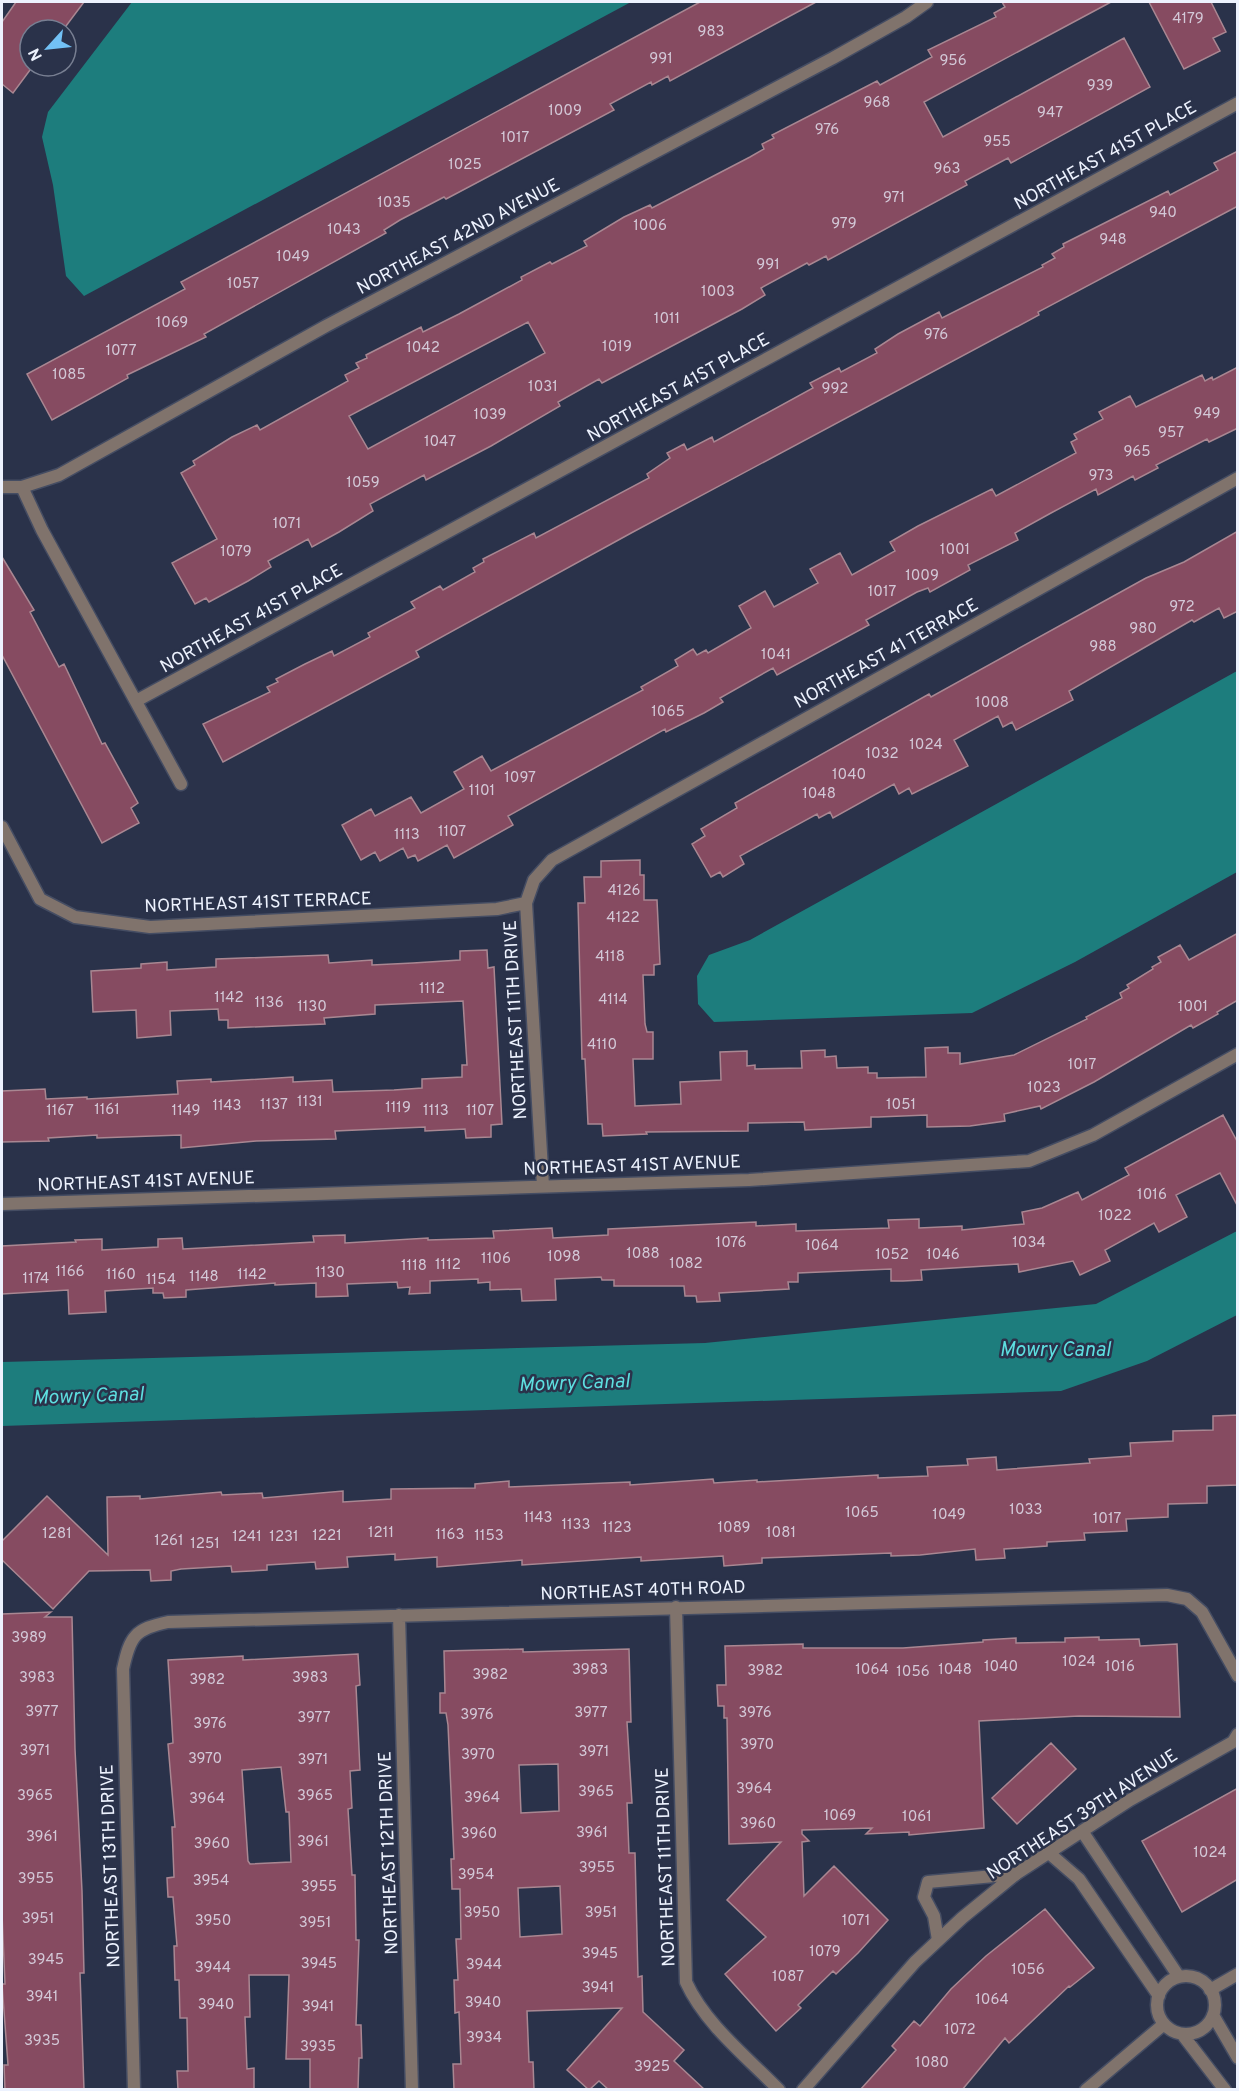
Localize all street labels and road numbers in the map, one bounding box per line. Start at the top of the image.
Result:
street label: NORTHEAST 41ST PLACE [1010,97,1201,216]
street label: NORTHEAST 42ND AVENUE [353,174,564,301]
street label: NORTHEAST 41ST PLACE [583,329,774,448]
street label: NORTHEAST 41ST PLACE [156,560,347,679]
street label: NORTHEAST 41 TERRACE [791,594,983,715]
street label: NORTHEAST 41ST TERRACE [144,888,372,919]
street label: NORTHEAST 11TH DRIVE [500,920,533,1120]
street label: NORTHEAST 41ST AVENUE [523,1151,741,1182]
street label: NORTHEAST 41ST AVENUE [37,1167,255,1198]
street label: NORTHEAST 40TH ROAD [540,1576,746,1607]
street label: NORTHEAST 39TH AVENUE [983,1745,1183,1886]
street label: NORTHEAST 12TH DRIVE [374,1751,405,1955]
street label: NORTHEAST 13TH DRIVE [96,1764,127,1968]
street label: NORTHEAST 11TH DRIVE [652,1767,681,1967]

